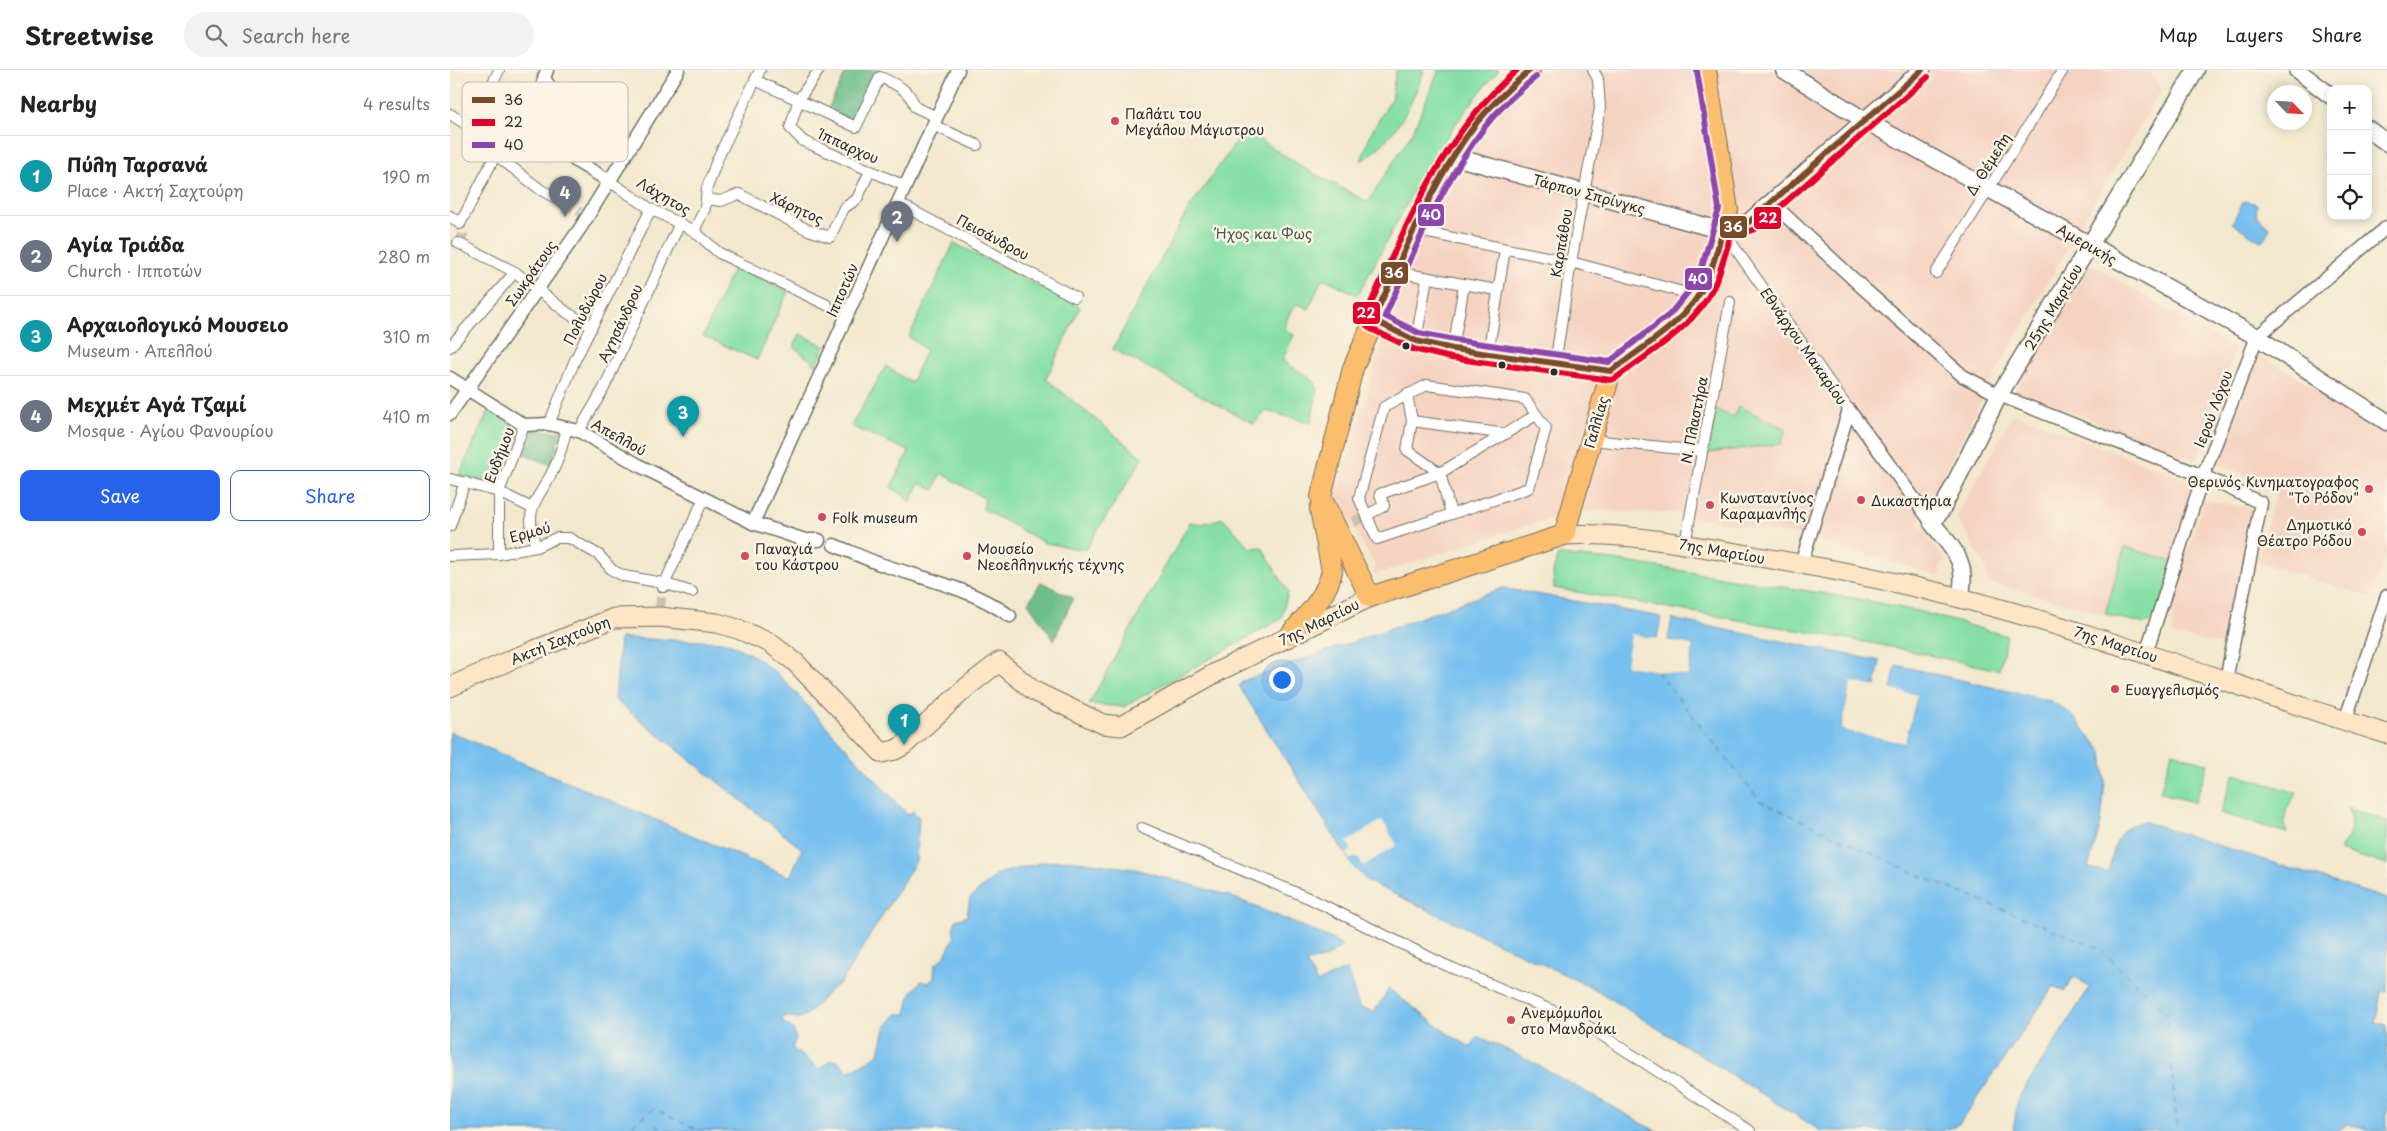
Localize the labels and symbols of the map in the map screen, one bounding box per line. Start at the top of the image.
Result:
legend [462,82,628,162]
north arrow [2267,85,2312,130]
text: 36 [504,89,523,110]
place label: Παλάτι του Μεγάλου Μάγιστρου [1125,103,1264,140]
text: 22 [504,111,523,132]
marker: Παλάτι του Μεγάλου Μάγιστρου [1109,115,1121,127]
street label: Ίππαρχου [814,123,882,169]
street label: Δ. Θέμελη [1960,129,2016,199]
text: 40 [504,134,524,155]
street label: Τάρπον Σπρίνγκς [1531,169,1647,219]
street label: Λάχητος [633,172,695,220]
pin: 4 [549,176,581,217]
street label: Χάρητος [767,186,827,230]
pin: 2 [881,201,913,242]
line badge: 40 [1417,203,1445,227]
text: 40 [1421,204,1441,225]
line badge: 22 [1753,206,1782,230]
street label: Καρπάθου [1545,207,1577,279]
text: 22 [1758,207,1778,228]
street label: Πεισάνδρου [953,209,1033,265]
line badge: 36 [1719,215,1748,239]
text: 36 [1723,216,1743,237]
street label: Αμερικής [2053,218,2121,270]
park label: Ήχος και Φως [1214,223,1312,244]
street label: Σωκράτους [500,236,562,310]
street label: Ιπποτών [821,260,863,320]
street label: 25ης Μαρτίου [2019,260,2087,354]
line badge: 36 [1380,261,1409,285]
text: 36 [1384,262,1404,283]
line badge: 40 [1684,267,1713,291]
text: 40 [1688,268,1708,289]
street label: Πολυδώρου [558,269,612,349]
street label: Αγησάνδρου [593,280,647,366]
street label: Εθνάρχου Μακαρίου [1755,283,1853,409]
line badge: 22 [1352,301,1381,325]
text: 22 [1356,302,1376,323]
unlabelled marker [1401,341,1411,351]
unlabelled marker [1497,360,1507,370]
unlabelled marker [1549,367,1559,377]
street label: Ιερού Λόχου [2189,367,2237,451]
street label: Ν. Πλαστήρα [1675,375,1713,465]
street label: Γαλλίας [1579,393,1613,451]
pin: 3 [667,396,699,437]
street label: Απελλού [588,413,650,461]
street label: Ευδήμου [479,424,519,486]
place label: Θερινός Κινηματογραφος "Το Ρόδον" [2188,471,2359,508]
marker: Θερινός Κινηματογραφος "Το Ρόδον" [2363,483,2375,495]
place label: Κωνσταντίνος Καραμανλής [1720,487,1814,524]
place label: Δικαστήρια [1871,490,1952,511]
marker: Δικαστήρια [1855,494,1867,506]
marker: Κωνσταντίνος Καραμανλής [1704,499,1716,511]
place label: Folk museum [832,507,918,528]
marker: Folk museum [816,511,828,523]
place label: Δημοτικό Θέατρο Ρόδου [2257,514,2352,551]
street label: Ερμού [507,516,553,548]
marker: Δημοτικό Θέατρο Ρόδου [2356,526,2368,538]
street label: 7ης Μαρτίου [1677,533,1767,569]
place label: Παναγιά του Κάστρου [755,538,839,575]
place label: Μουσείο Νεοελληνικής τέχνης [977,538,1124,575]
marker: Παναγιά του Κάστρου [739,550,751,562]
marker: Μουσείο Νεοελληνικής τέχνης [961,550,973,562]
street label: 7ης Μαρτίου [1275,593,1363,651]
street label: Ακτή Σαχτούρη [507,610,613,670]
street label: 7ης Μαρτίου [2071,621,2161,667]
your location [1269,667,1295,693]
place label: Ευαγγελισμός [2125,679,2219,700]
marker: Ευαγγελισμός [2109,683,2121,695]
pin: 1 [888,704,920,745]
place label: Ανεμόμυλοι στο Μανδράκι [1521,1002,1617,1039]
marker: Ανεμόμυλοι στο Μανδράκι [1505,1014,1517,1026]

